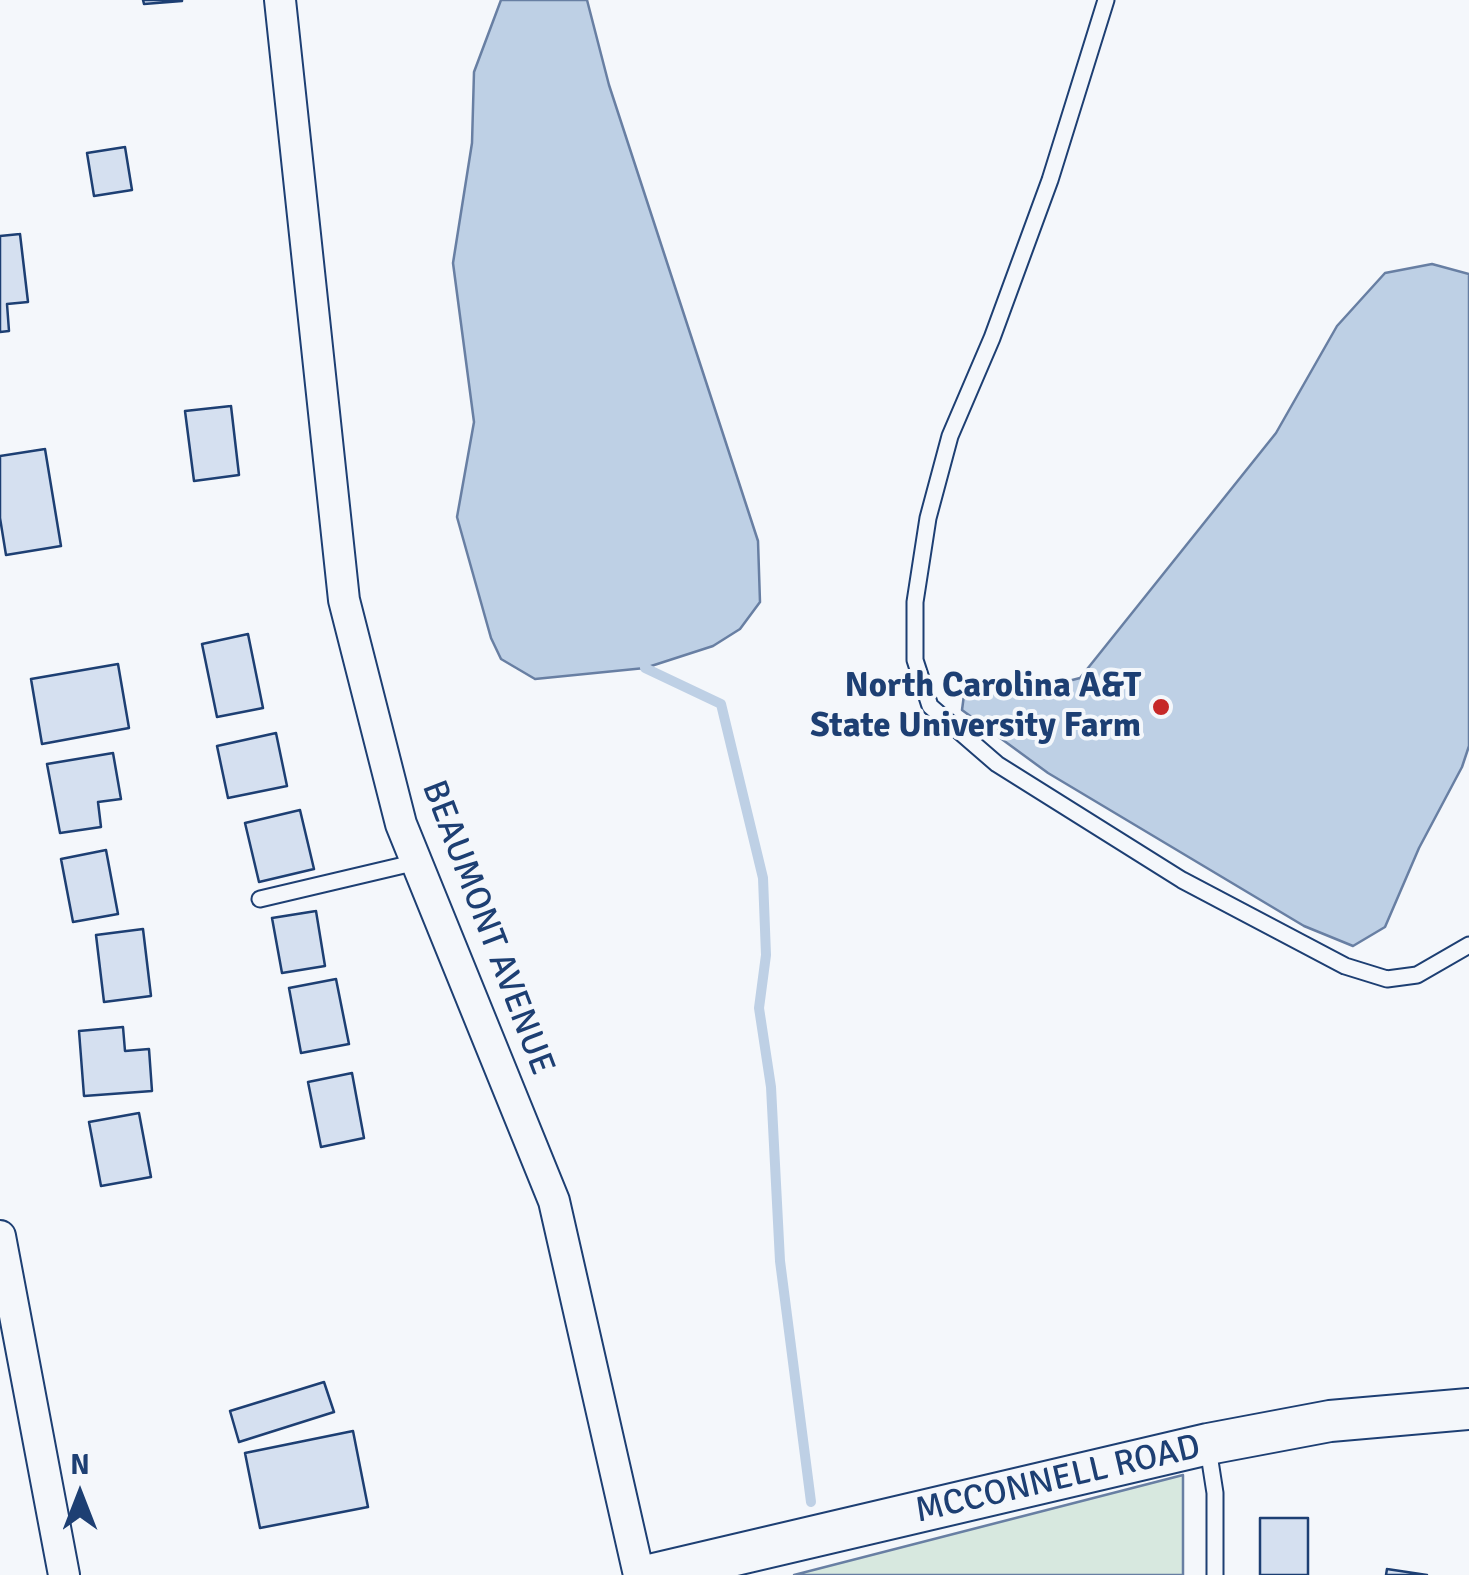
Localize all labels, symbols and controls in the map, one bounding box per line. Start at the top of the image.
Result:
place label: North Carolina A&T State University Farm [810,666,1141,748]
marker: North Carolina A&T State University Farm [1150,696,1172,718]
street label: BEAUMONT AVENUE [412,775,562,1081]
street label: MCCONNELL ROAD [911,1427,1205,1533]
north arrow [30,1445,130,1545]
text: N [70,1448,90,1482]

